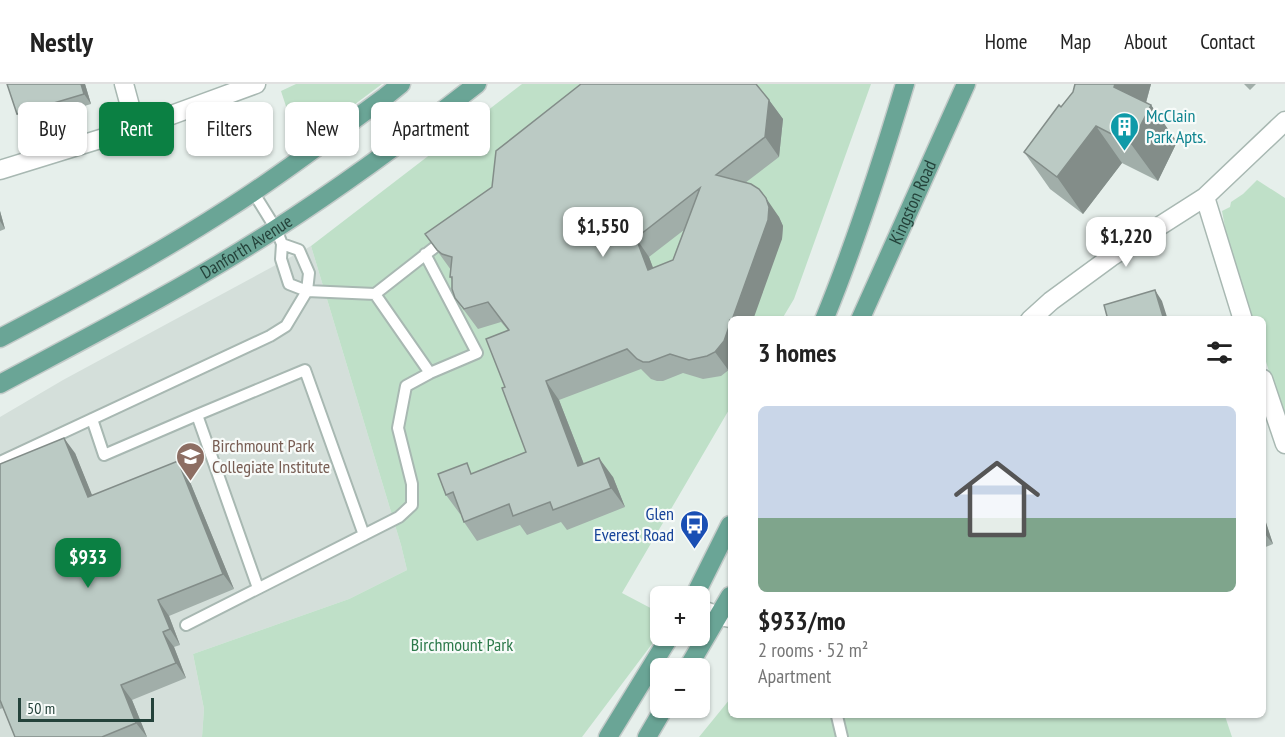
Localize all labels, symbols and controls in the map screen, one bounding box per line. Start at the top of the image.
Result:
text: Nestly [30,23,93,60]
text: Home [985,28,1027,55]
text: Map [1060,28,1091,55]
text: About [1124,28,1167,55]
text: Contact [1200,28,1255,55]
chip: Buy [18,102,87,156]
chip: Rent [99,102,174,156]
chip: Filters [186,102,273,156]
chip: New [285,102,359,156]
chip: Apartment [371,102,490,156]
place label: McClain Park Apts. [1146,104,1206,148]
building icon: McClain Park Apts. [1109,110,1141,152]
street label: Kingston Road [884,157,941,248]
pin: $1,550 [554,207,652,258]
street label: Danforth Avenue [196,209,296,284]
text: $1,550 [577,213,629,239]
pin: $1,220 [1077,217,1175,268]
text: $1,220 [1100,223,1152,249]
text: 3 homes [758,336,836,369]
icon: filters [1203,336,1236,369]
place label: Birchmount Park Collegiate Institute [212,434,330,478]
school or university icon: Birchmount Park Collegiate Institute [175,440,207,482]
icon: home [943,445,1051,553]
place label: Glen Everest Road [594,502,674,546]
bus stop icon: Glen Everest Road [679,508,711,550]
pin: $933 [52,538,124,589]
text: $933 [69,544,107,570]
map controls [650,586,710,718]
button: + [650,586,710,646]
text: $933/mo [758,604,846,637]
park label: Birchmount Park [411,633,513,656]
text: 2 rooms · 52 m² [758,637,868,663]
button: − [650,658,710,718]
text: Apartment [758,663,831,689]
scale bar [18,695,154,722]
text: 50 m [27,698,55,718]

